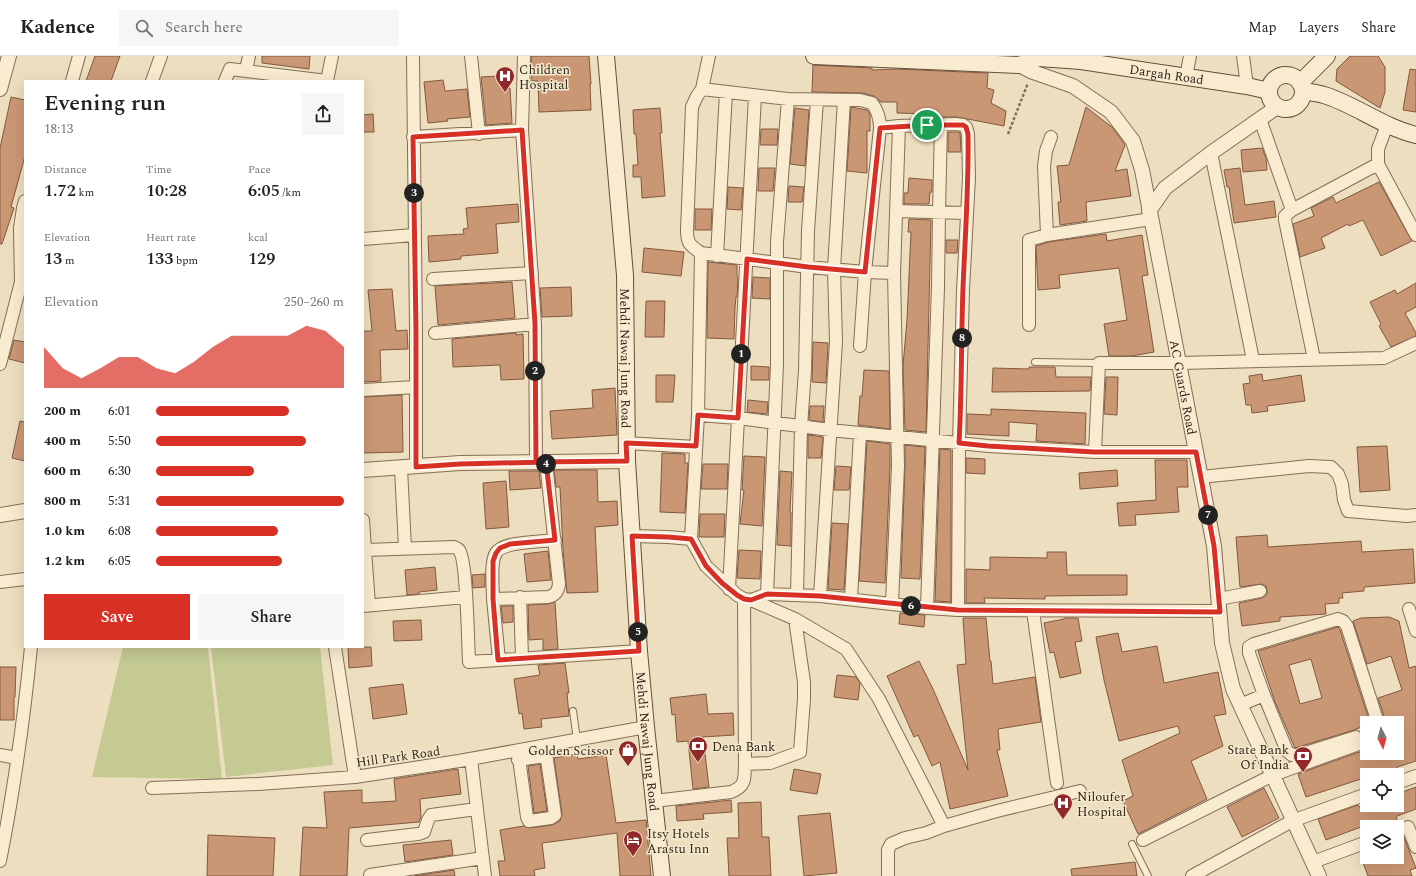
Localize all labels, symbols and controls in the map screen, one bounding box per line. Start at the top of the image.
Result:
search box [119,10,399,46]
text: Kadence [20,13,95,42]
text: Search here [165,16,243,39]
icon: search [133,17,155,39]
text: Map [1248,17,1277,38]
text: Layers [1299,17,1339,38]
text: Share [1361,17,1396,38]
street label: Dargah Road [1128,59,1205,90]
place label: Children Hospital [519,60,571,95]
hospital icon: Children Hospital [494,65,516,93]
text: Evening run [44,87,166,120]
button: share [302,93,344,135]
pin [910,108,944,142]
icon: arrive [916,114,938,136]
text: 18:13 [44,119,73,139]
text: Distance [44,161,87,178]
text: Time [146,161,172,178]
text: Pace [248,161,271,178]
text: 1.72 [44,178,76,204]
text: 10:28 [146,178,187,204]
text: 6:05 [248,178,280,204]
pin: 3 [404,183,424,203]
text: km [76,184,94,201]
text: /km [280,184,301,201]
text: 3 [411,184,417,201]
text: Elevation [44,229,90,246]
text: Heart rate [146,229,196,246]
text: kcal [248,229,268,246]
text: 13 [44,246,62,272]
text: 133 [146,246,173,272]
text: 129 [248,246,275,272]
text: m [62,252,74,269]
text: bpm [173,252,198,269]
street label: Mehdi Nawaj Jung Road [614,288,636,429]
text: Elevation [44,292,98,312]
text: 250–260 m [284,292,344,312]
pin: 8 [952,328,972,348]
text: 8 [959,329,965,346]
street label: AC Guards Road [1164,338,1201,437]
pin: 1 [731,344,751,364]
text: 1 [738,345,744,362]
pin: 2 [525,361,545,381]
text: 2 [532,362,538,379]
text: 200 m [44,401,81,421]
text: 6:01 [108,401,131,421]
text: 400 m [44,431,81,451]
text: 5:50 [108,431,131,451]
pin: 4 [536,454,556,474]
text: 4 [543,455,549,472]
text: 600 m [44,461,81,481]
text: 6:30 [108,461,131,481]
text: 800 m [44,491,81,511]
text: 5:31 [108,491,131,511]
pin: 7 [1198,505,1218,525]
text: 7 [1205,506,1211,523]
text: 1.0 km [44,521,85,541]
text: 6:08 [108,521,131,541]
text: 1.2 km [44,551,85,571]
text: 6:05 [108,551,131,571]
button: Save [44,594,190,640]
button: Share [198,594,344,640]
pin: 6 [901,596,921,616]
text: 6 [908,597,914,614]
pin: 5 [628,622,648,642]
text: 5 [635,623,641,640]
street label: Mehdi Nawaj Jung Road [630,671,664,812]
north arrow [1360,716,1404,760]
map controls [1360,716,1404,864]
bank icon: Dena Bank [687,735,709,763]
place label: Dena Bank [712,737,775,757]
shop icon: Golden Scissor [617,739,639,767]
place label: State Bank Of India [1227,740,1290,775]
street label: Hill Park Road [355,741,442,773]
place label: Golden Scissor [528,741,614,761]
bank icon: State Bank Of India [1292,745,1314,773]
button: locate [1360,768,1404,812]
place label: Niloufer Hospital [1077,787,1127,822]
hospital icon: Niloufer Hospital [1052,792,1074,820]
button: layers [1360,820,1404,864]
place label: Itsy Hotels Arastu Inn [647,824,710,859]
hotel icon: Itsy Hotels Arastu Inn [622,829,644,857]

